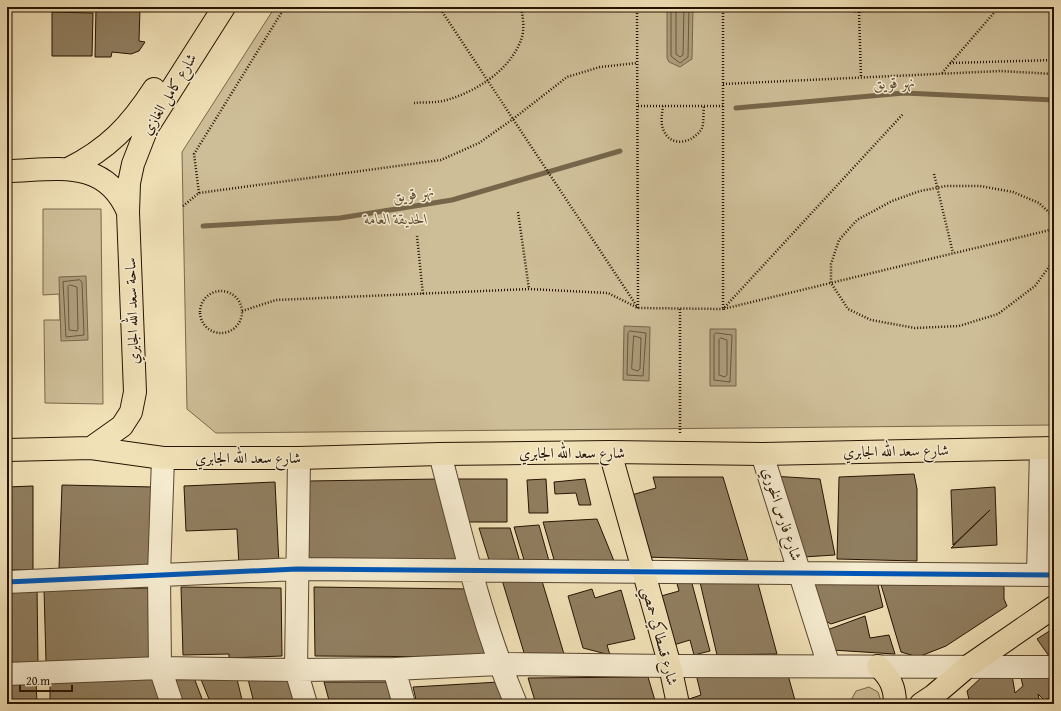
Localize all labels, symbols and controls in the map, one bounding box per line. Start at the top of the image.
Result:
street label: شارع كامل الغازي [136,49,204,140]
water label: نهر قويق [872,69,916,95]
water label: نهر قويق [390,178,436,208]
park label: الحديقة العامة [362,208,428,229]
street label: ساحة سعد الله الجابري [118,257,146,365]
street label: شارع سعد الله الجابري [843,438,949,465]
street label: شارع سعد الله الجابري [519,441,625,466]
street label: شارع سعد الله الجابري [195,446,301,471]
street label: شارع فارس الخوري [755,465,807,564]
street label: شارع قسطاكي حمصي [633,584,684,689]
scale bar [20,667,72,693]
text: 20 m [26,672,50,689]

